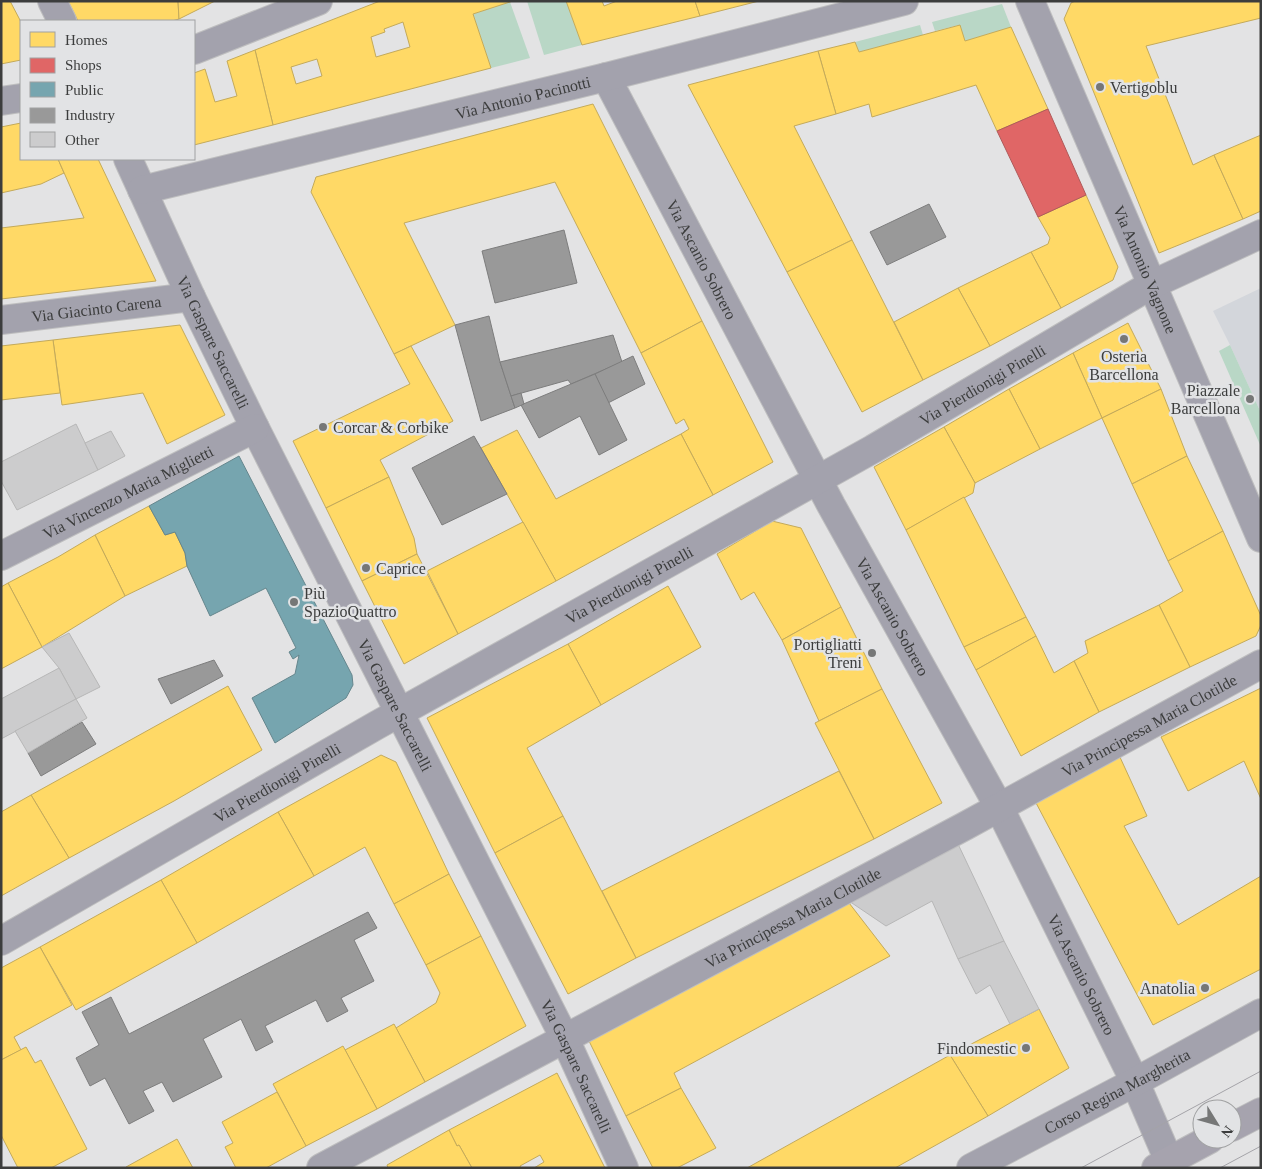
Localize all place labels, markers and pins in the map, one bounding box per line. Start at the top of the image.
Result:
place label: Vertigoblu [1110,79,1178,97]
marker: Vertigoblu [1094,81,1106,93]
marker: Osteria Barcellona [1118,333,1130,345]
place label: Osteria Barcellona [1089,348,1159,383]
place label: Piazzale Barcellona [1171,382,1240,417]
marker: Piazzale Barcellona [1244,393,1256,405]
place label: Corcar & Corbike [333,419,449,436]
marker: Corcar & Corbike [317,421,329,433]
place label: Caprice [376,560,426,578]
marker: Caprice [360,562,372,574]
place label: Più SpazioQuattro [304,585,396,621]
marker: Più SpazioQuattro [288,596,300,608]
place label: Portigliatti Treni [794,636,863,671]
marker: Portigliatti Treni [866,647,878,659]
place label: Anatolia [1140,980,1195,997]
marker: Anatolia [1199,982,1211,994]
place label: Findomestic [937,1040,1016,1057]
marker: Findomestic [1020,1042,1032,1054]

